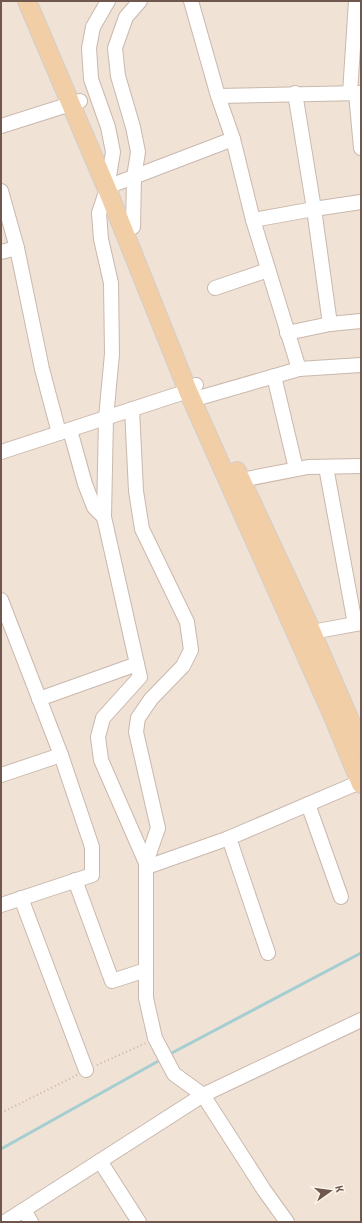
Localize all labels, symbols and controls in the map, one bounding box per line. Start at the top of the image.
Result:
north arrow [310,1171,350,1211]
text: K [331,1183,348,1194]

